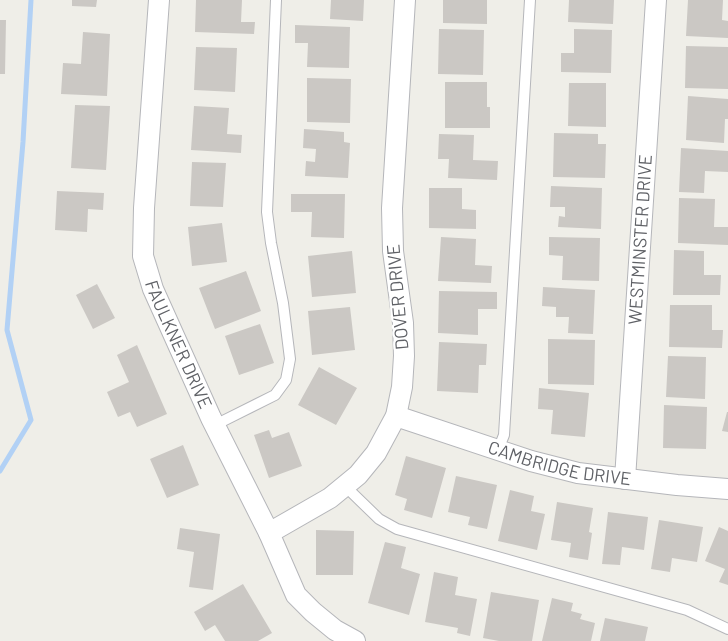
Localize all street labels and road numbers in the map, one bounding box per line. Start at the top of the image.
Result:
street label: WESTMINSTER DRIVE [623,154,656,325]
street label: DOVER DRIVE [381,243,413,351]
street label: FAULKNER DRIVE [141,278,217,412]
street label: CAMBRIDGE DRIVE [486,436,632,489]

